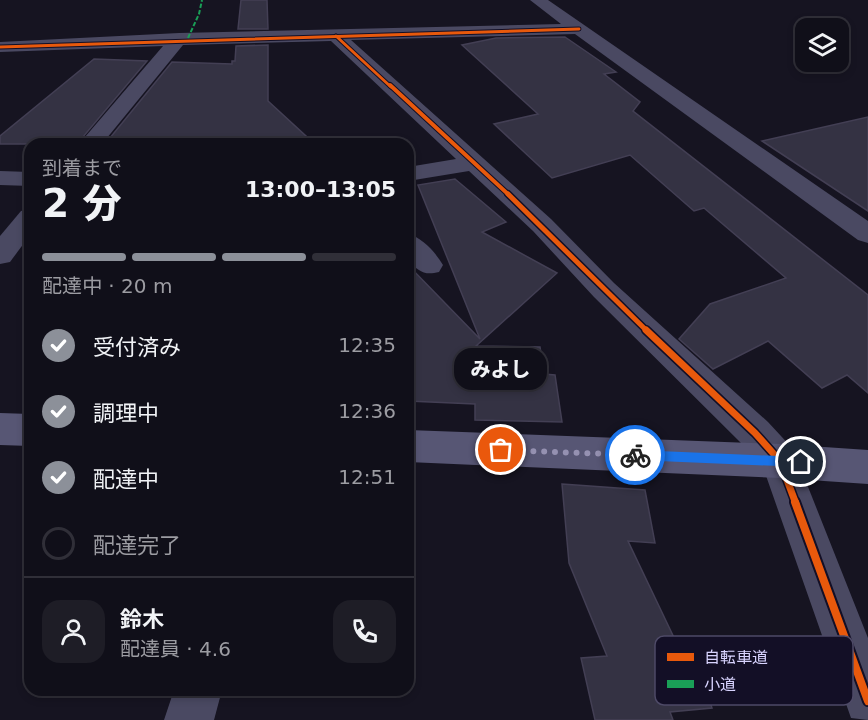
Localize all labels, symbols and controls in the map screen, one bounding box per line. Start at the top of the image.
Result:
map controls [795,18,849,72]
button: layers [795,18,849,72]
text: 到着まで [42,156,122,180]
text: 13:00–13:05 [245,177,396,202]
text: 2 分 [42,181,122,226]
text: 配達中 · 20 m [42,274,172,298]
icon: check [42,329,75,362]
text: 12:35 [338,333,396,357]
text: 受付済み [93,335,181,360]
callout: みよし [454,348,548,390]
text: みよし [471,357,531,381]
icon: check [42,395,75,428]
text: 12:36 [338,399,396,423]
text: 調理中 [93,401,159,426]
pin [475,424,526,475]
courier [605,425,665,485]
icon: bag [484,433,517,466]
pin [775,436,826,487]
icon: bike [619,439,652,472]
icon: home [784,445,817,478]
icon: check [42,461,75,494]
text: 12:51 [338,465,396,489]
text: 配達中 [93,467,159,492]
text: 配達完了 [93,533,181,558]
button: person [42,600,105,663]
button: phone [333,600,396,663]
text: 鈴木 [120,607,164,632]
legend [655,636,853,705]
text: 配達員 · 4.6 [120,637,231,661]
text: 自転車道 [704,648,768,667]
text: 小道 [704,675,736,694]

